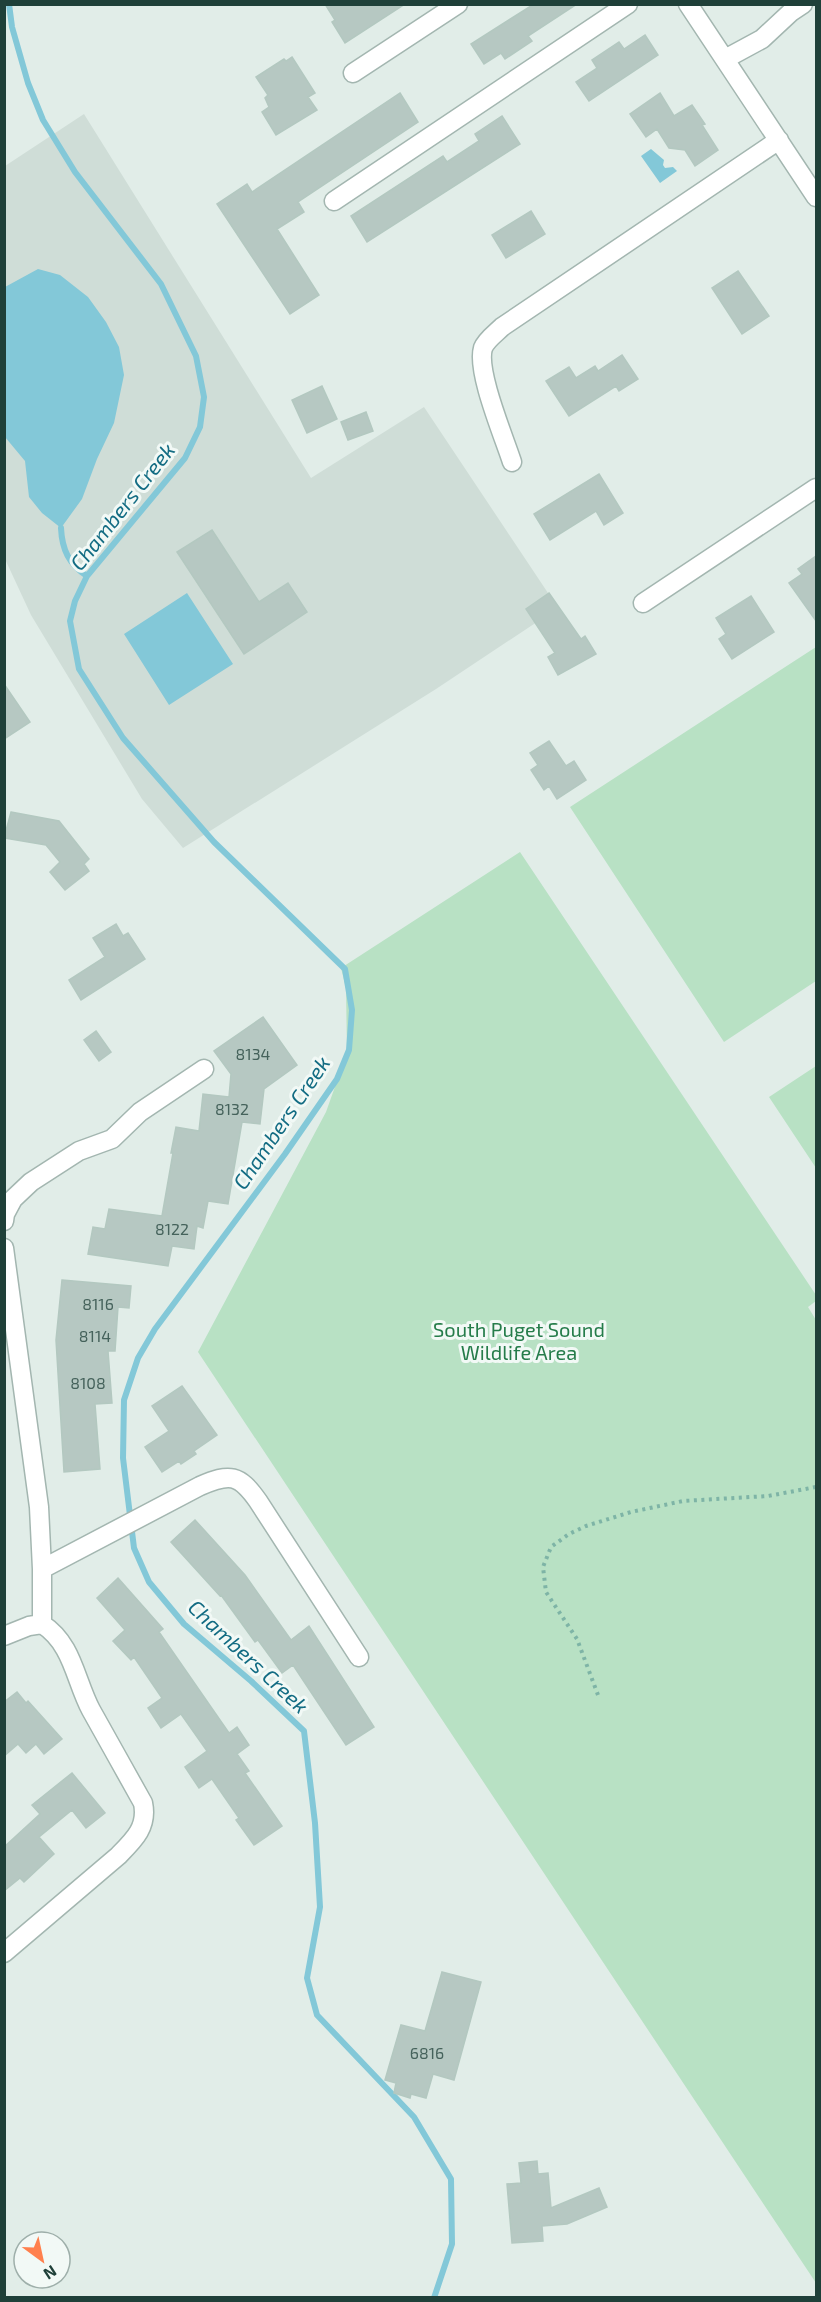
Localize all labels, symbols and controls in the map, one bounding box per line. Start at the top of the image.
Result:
water label: Chambers Creek [64,437,179,575]
house number: 8134 [236,1044,271,1063]
water label: Chambers Creek [227,1051,334,1193]
house number: 8132 [215,1099,249,1118]
house number: 8122 [155,1219,189,1238]
house number: 8116 [82,1294,114,1313]
park label: South Puget Sound Wildlife Area [433,1317,605,1364]
house number: 8114 [79,1326,111,1345]
house number: 8108 [70,1373,106,1392]
water label: Chambers Creek [184,1594,314,1718]
house number: 6816 [410,2043,444,2062]
north arrow [12,2230,72,2290]
text: N [40,2262,60,2284]

